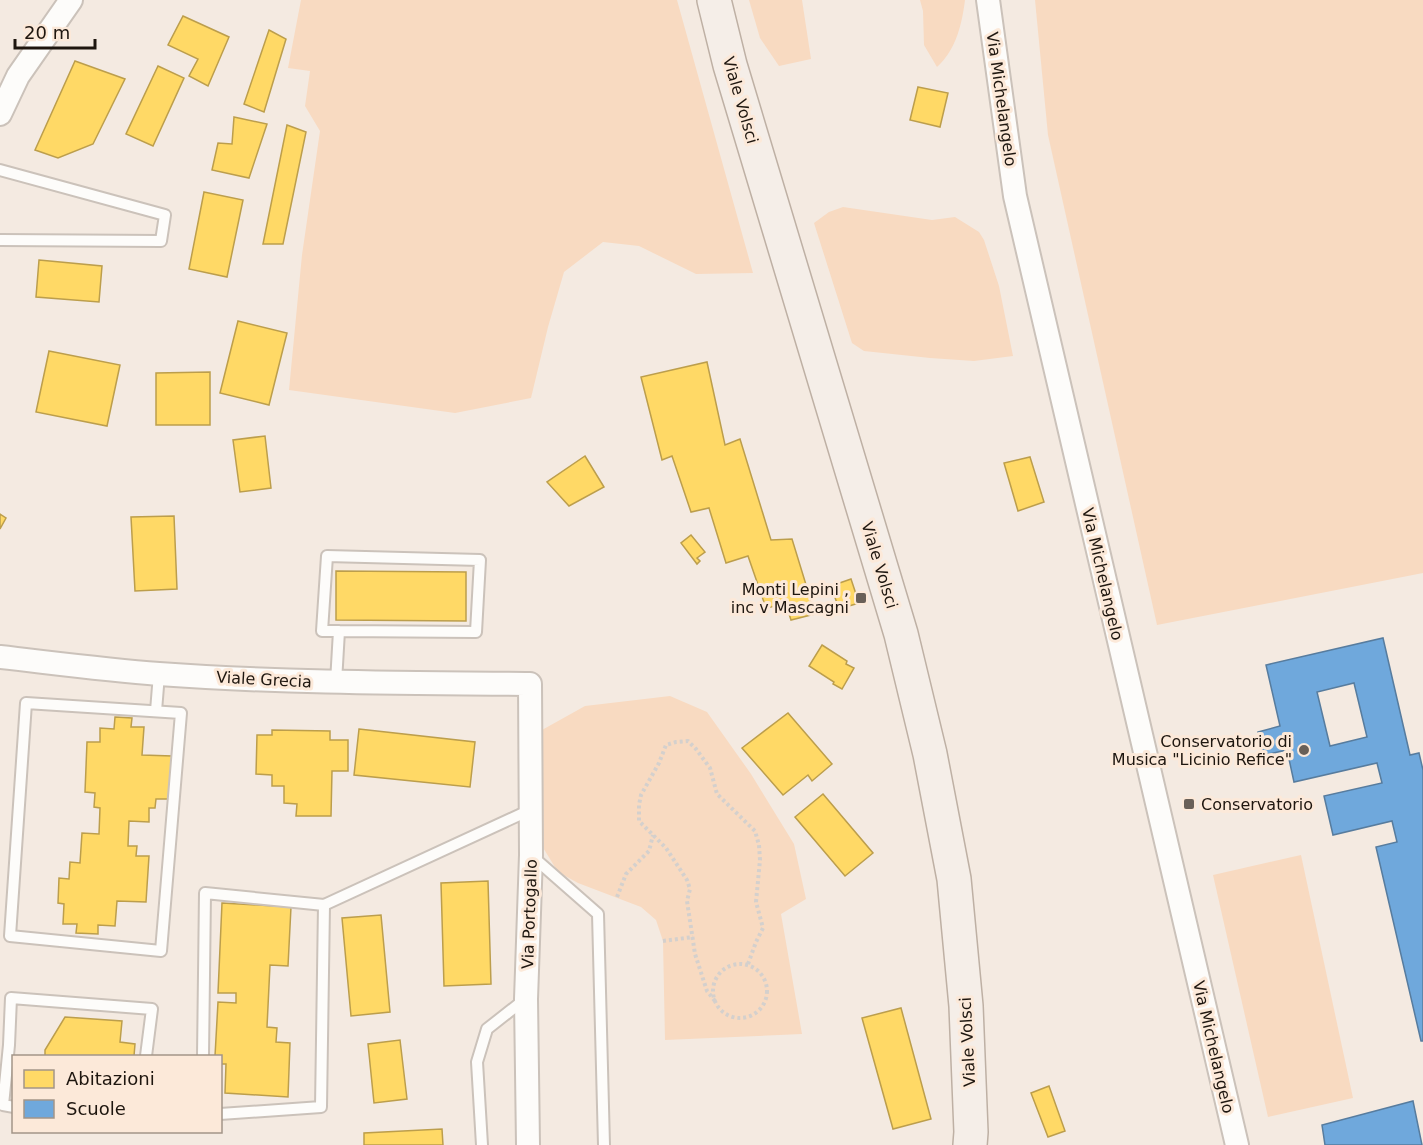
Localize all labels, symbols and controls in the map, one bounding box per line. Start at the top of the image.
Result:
scale bar [15,12,94,50]
text: 20 m [24,22,70,43]
street label: Via Michelangelo [983,31,1020,168]
street label: Viale Volsci [719,54,762,146]
street label: Via Michelangelo [1078,506,1127,642]
street label: Viale Volsci [857,519,902,611]
place label: Monti Lepini , inc v Mascagni [731,580,849,617]
marker: Monti Lepini , inc v Mascagni [854,591,868,605]
street label: Viale Grecia [216,668,312,691]
place label: Conservatorio di Musica "Licinio Refice" [1112,732,1292,769]
marker: Conservatorio di Musica "Licinio Refice" [1297,743,1311,757]
place label: Conservatorio [1201,795,1313,814]
marker: Conservatorio [1182,797,1196,811]
street label: Via Portogallo [518,859,541,969]
street label: Via Michelangelo [1189,979,1238,1115]
street label: Viale Volsci [956,997,979,1087]
legend [12,1055,222,1133]
text: Abitazioni [66,1068,155,1089]
text: Scuole [66,1098,126,1119]

